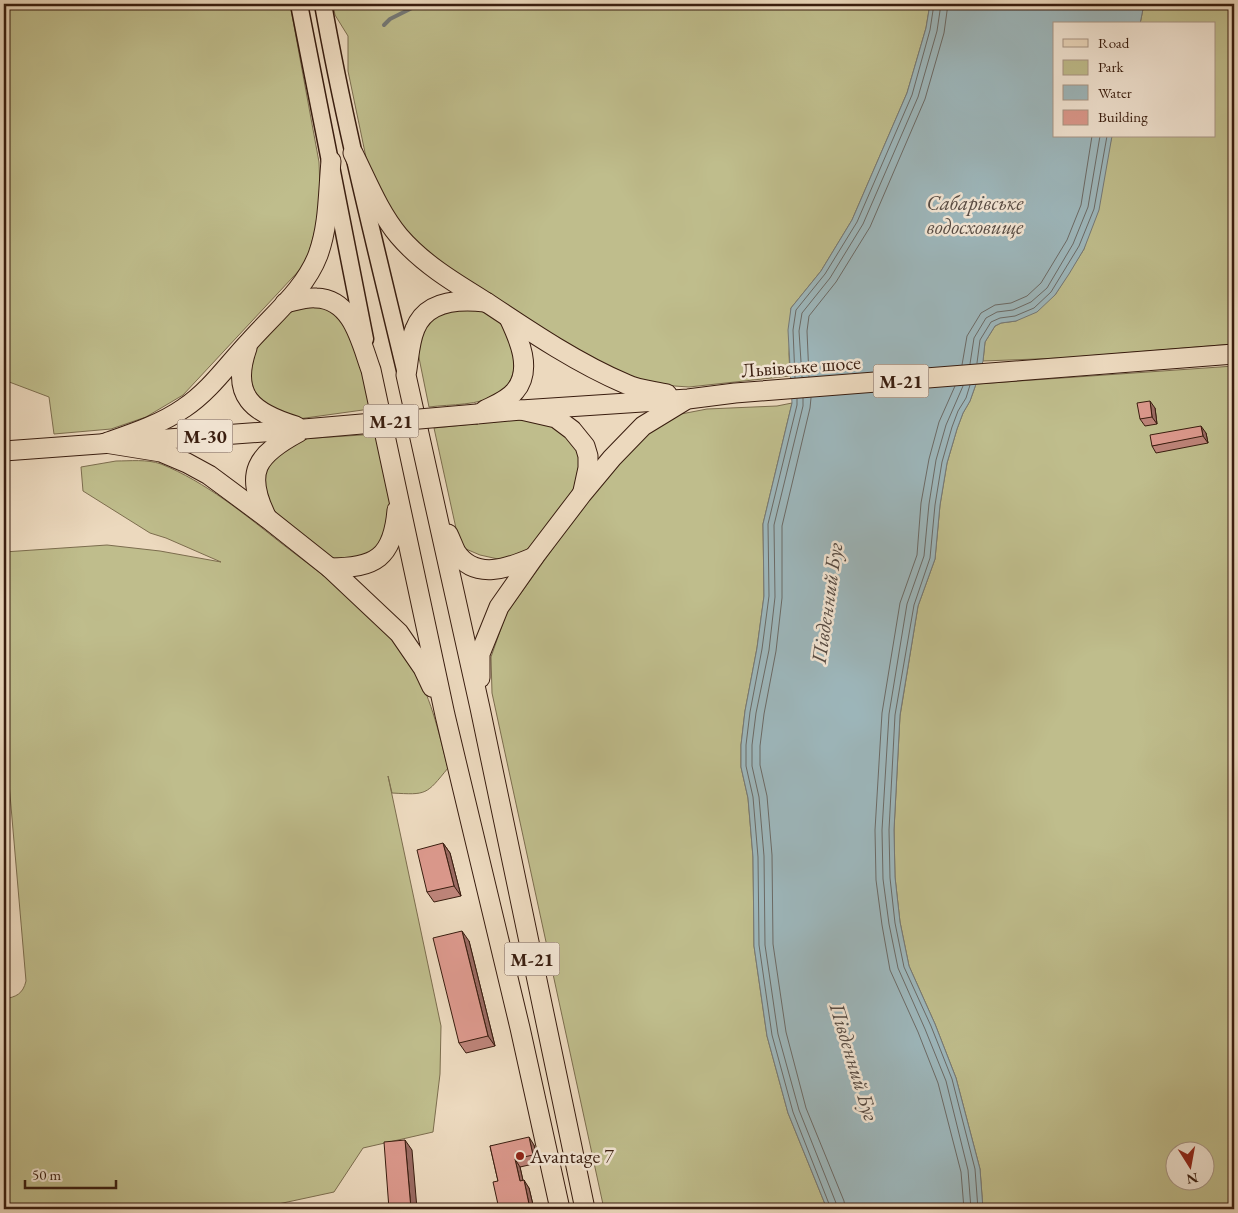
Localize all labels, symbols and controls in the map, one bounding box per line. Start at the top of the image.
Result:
legend [1053,22,1216,138]
text: Road [1098,33,1130,52]
text: Park [1098,57,1125,76]
text: Water [1098,83,1132,102]
text: Building [1098,107,1148,126]
water label: Сабарівське водосховище [927,189,1024,240]
street label: Львівське шосе [740,349,862,383]
road number: М-21 [874,364,928,398]
road number: М-21 [364,404,418,438]
road number: М-30 [178,420,232,452]
water label: Південний Буг [805,541,848,666]
road number: М-21 [504,942,560,976]
water label: Південний Буг [823,999,885,1124]
north arrow [1166,1140,1216,1190]
place label: Avantage 7 [529,1143,614,1169]
marker: Avantage 7 [514,1150,526,1162]
scale bar [25,1158,116,1190]
text: 50 m [32,1165,61,1184]
text: N [1185,1169,1200,1189]

